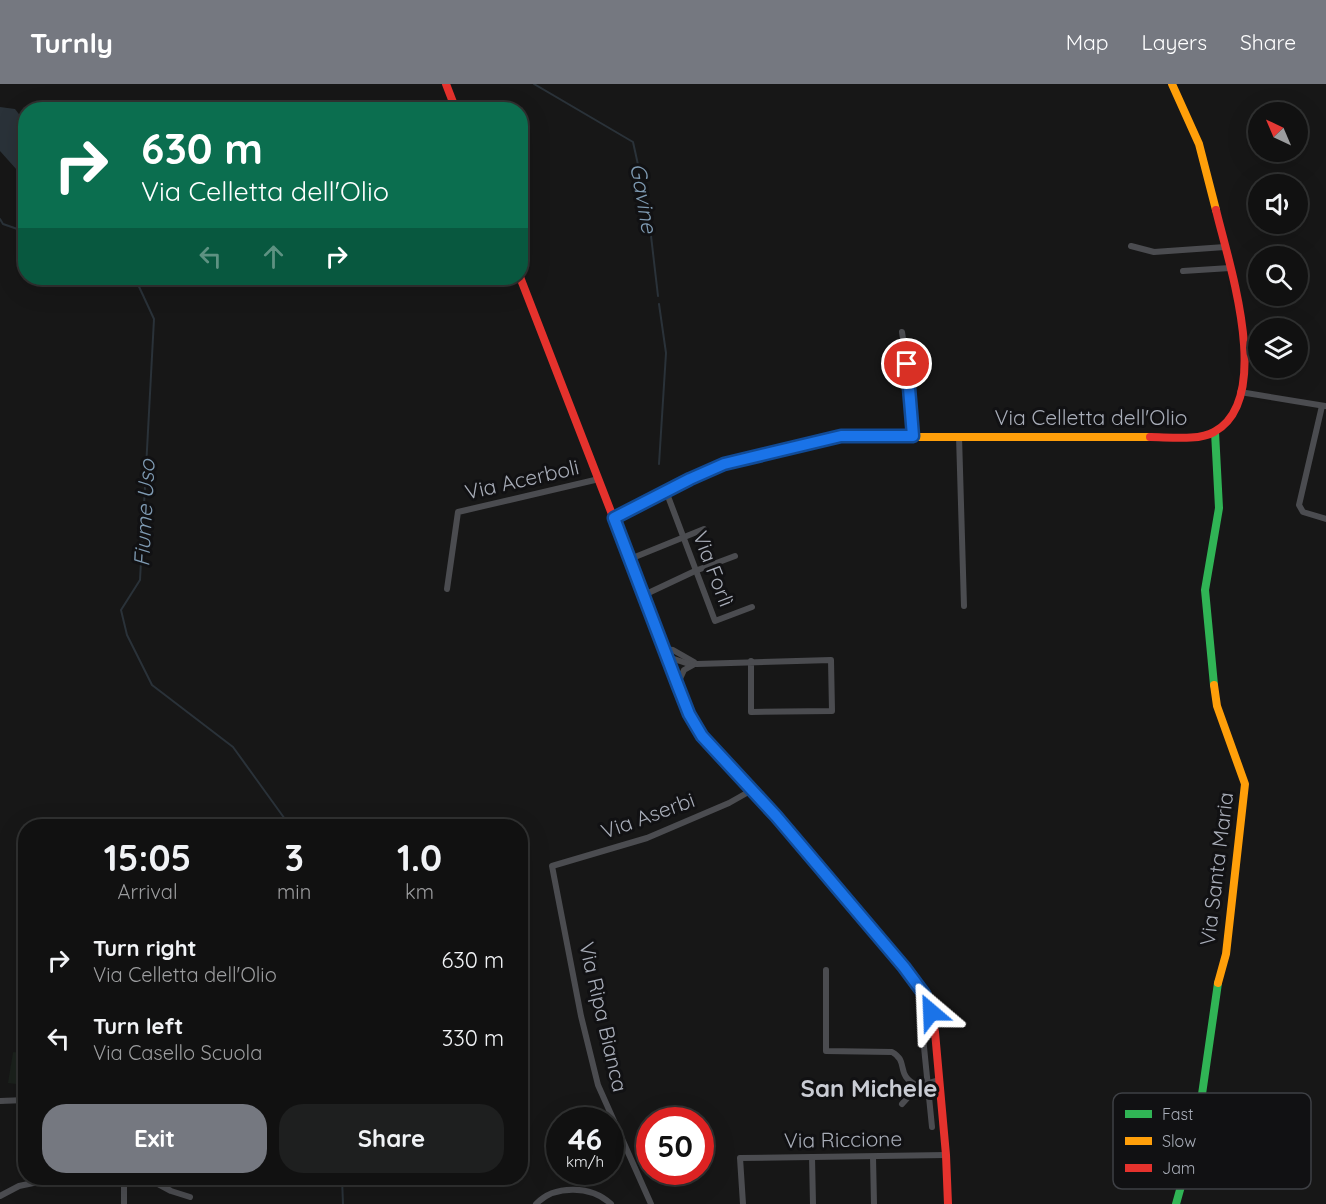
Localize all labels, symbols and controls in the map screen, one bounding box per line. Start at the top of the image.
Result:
text: Turnly [30,25,113,60]
text: Map [1066,29,1109,55]
text: Layers [1142,29,1207,55]
text: Share [1240,29,1296,55]
north arrow [1248,102,1308,162]
map controls [1248,102,1308,378]
text: 630 m [141,122,263,175]
icon: right [42,126,120,204]
water label: Gavine [624,161,664,237]
text: Via Celletta dell'Olio [141,174,389,208]
button: sound [1248,174,1308,234]
icon: left [194,240,227,273]
icon: ahead [257,240,290,273]
icon: right [320,240,353,273]
button: search [1248,246,1308,306]
button: layers [1248,318,1308,378]
pin [881,338,932,389]
icon: arrive [890,347,923,380]
street label: Via Celletta dell'Olio [995,404,1187,430]
street label: Via Acerboli [462,453,581,505]
water label: Fiume Uso [127,457,161,567]
street label: Via Forlì [688,527,740,610]
street label: Via Aserbi [597,786,698,844]
street label: Via Santa Maria [1194,791,1238,947]
text: 15:05 [104,835,191,880]
text: 3 [284,835,304,880]
text: 1.0 [397,835,442,880]
text: Arrival [118,879,178,904]
text: min [277,879,311,904]
text: km [405,879,434,904]
text: Turn right [93,934,197,962]
street label: Via Ripa Bianca [574,939,634,1094]
icon: right [42,944,75,977]
text: 630 m [441,946,504,974]
text: Via Celletta dell'Olio [93,962,277,987]
position arrow [899,980,963,1044]
text: Turn left [93,1012,183,1040]
icon: left [42,1022,75,1055]
text: 330 m [442,1024,504,1052]
text: Via Casello Scuola [93,1040,262,1065]
district label: San Michele [801,1073,937,1103]
legend [1113,1093,1311,1189]
button: Exit [42,1104,267,1173]
button: Share [279,1104,504,1173]
text: Fast [1162,1104,1193,1124]
speed limit sign: 50 [636,1107,714,1185]
text: 46 [568,1120,602,1158]
street label: Via Riccione [784,1125,902,1153]
text: Slow [1162,1131,1196,1151]
text: km/h [566,1152,604,1171]
text: Jam [1162,1158,1195,1178]

